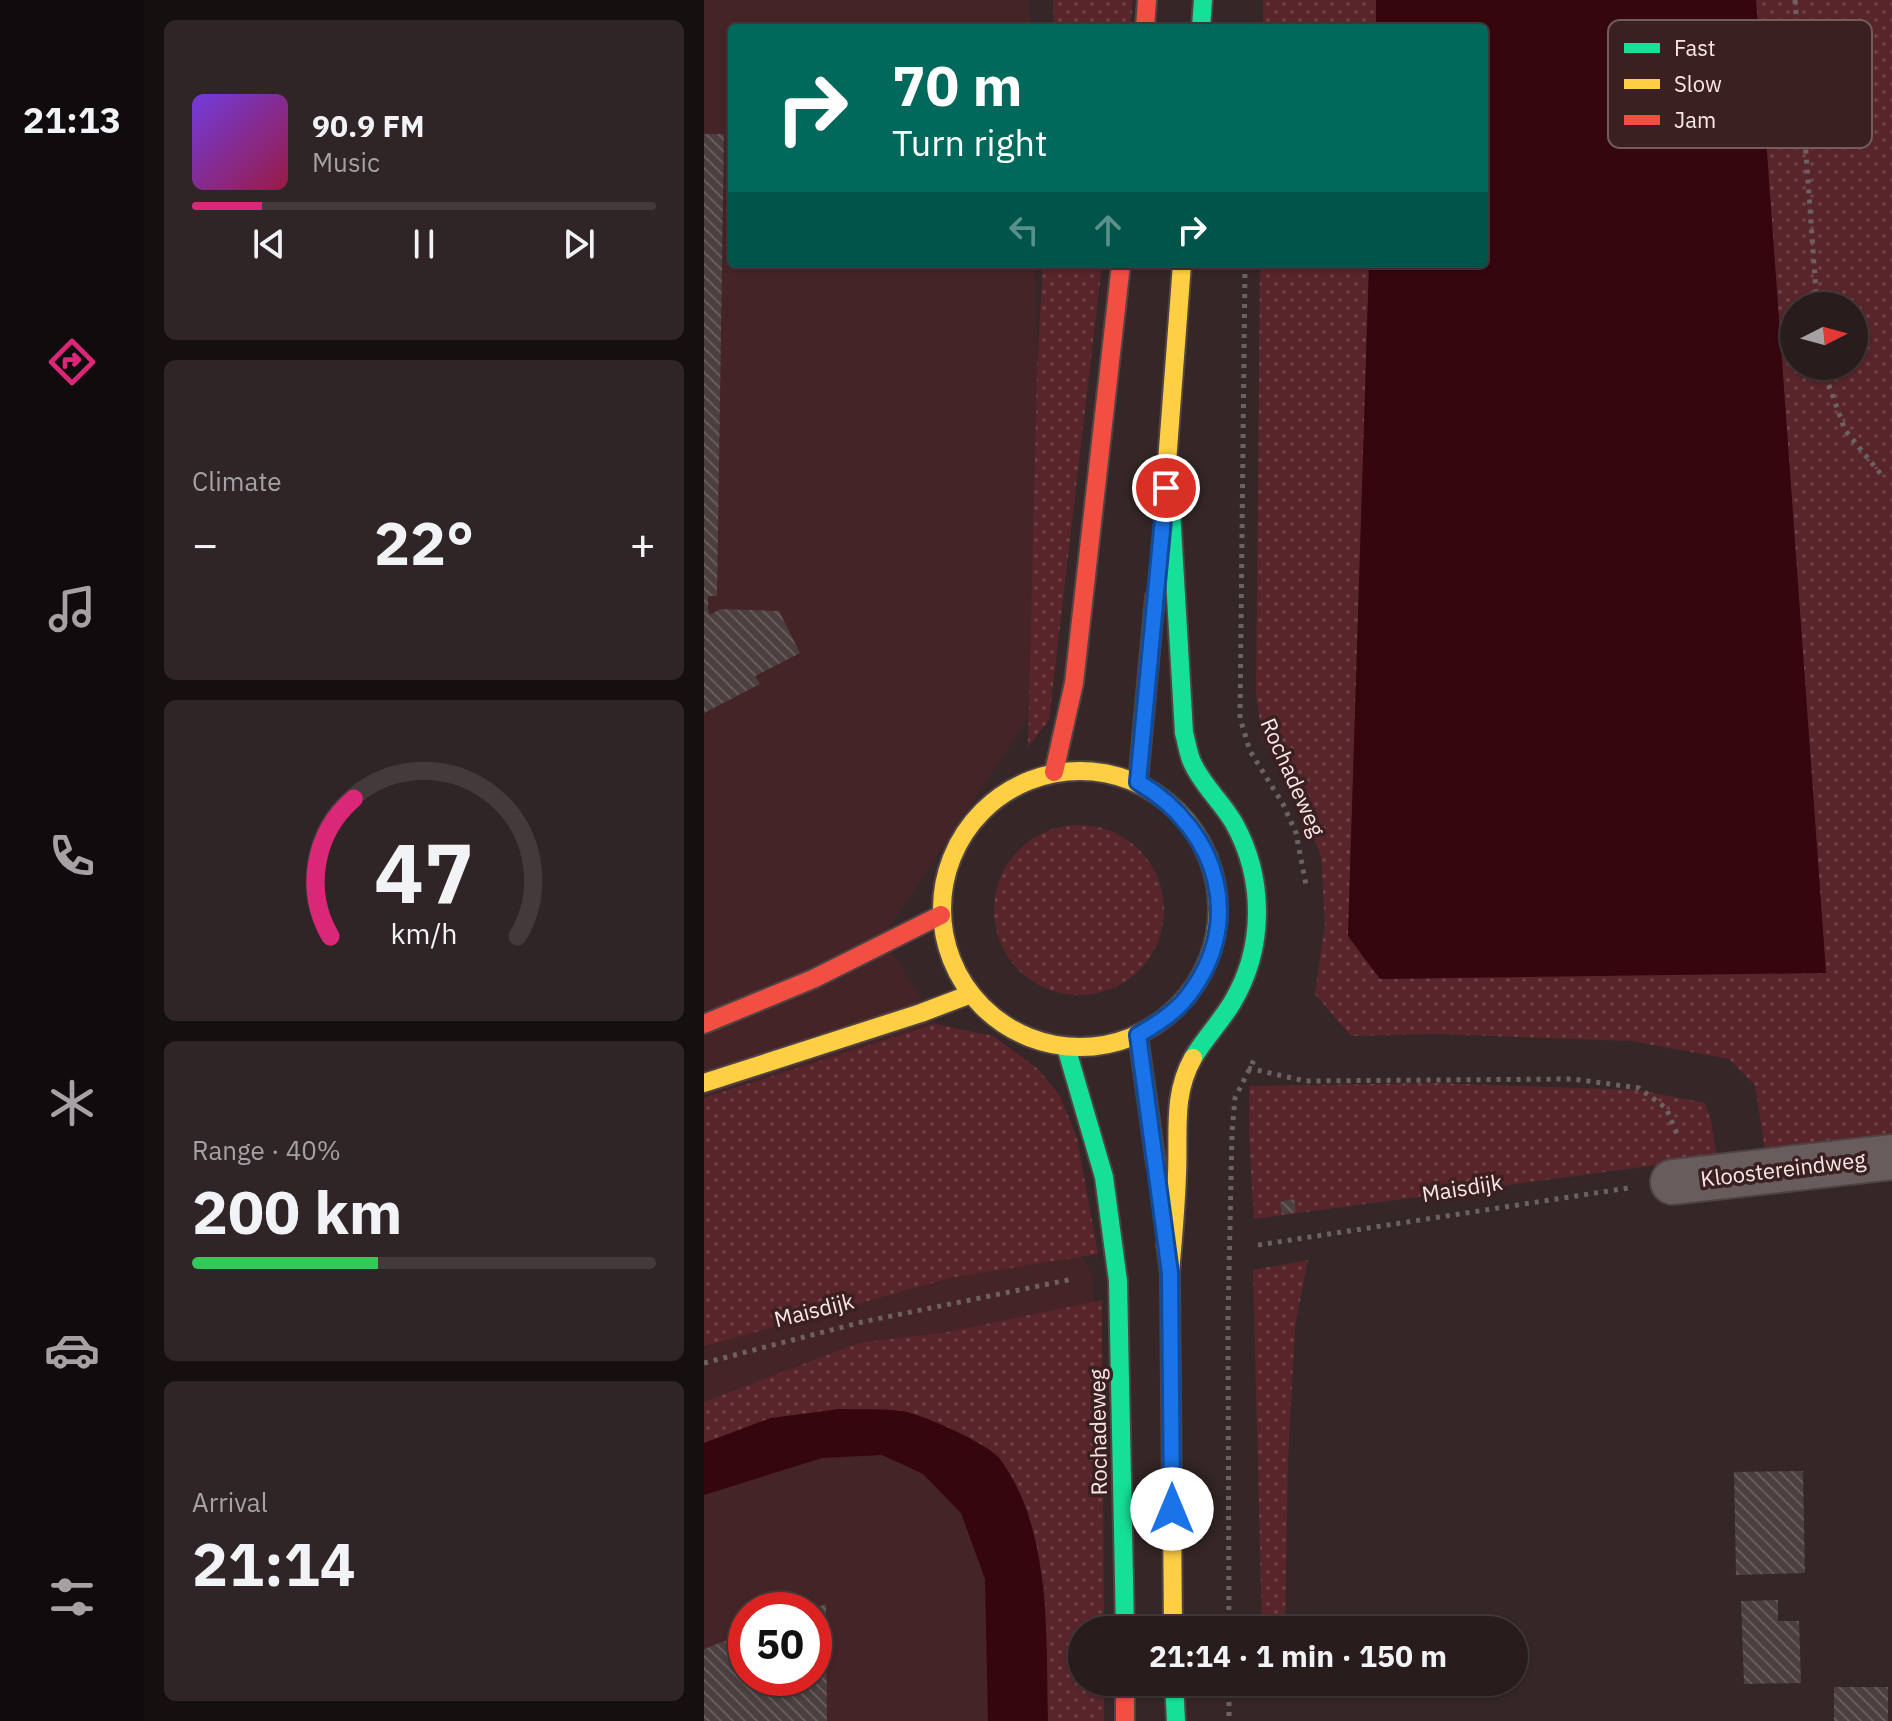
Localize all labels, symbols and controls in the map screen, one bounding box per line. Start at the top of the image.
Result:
legend [1608,20,1872,148]
text: Fast [1674,33,1715,62]
text: 70 m [892,49,1022,121]
icon: right [760,56,864,160]
text: Slow [1674,69,1722,98]
text: 21:13 [23,96,121,143]
text: Jam [1674,105,1716,134]
text: 90.9 FM [312,106,425,145]
text: Turn right [892,119,1048,166]
text: Music [312,145,380,179]
icon: left [1002,208,1046,252]
icon: ahead [1086,208,1130,252]
icon: right [1170,208,1214,252]
icon: previous [247,222,291,266]
icon: pause [402,222,446,266]
icon: next [557,222,601,266]
north arrow [1780,292,1868,380]
map controls [1780,292,1868,380]
icon: directions [44,334,100,390]
pin [1132,454,1200,522]
text: Climate [192,464,282,498]
icon: arrive [1144,466,1188,510]
text: 22° [374,503,474,582]
text: − [192,515,218,572]
text: + [630,515,656,572]
icon: music [44,581,100,637]
street label: Rochadeweg [1254,713,1333,841]
text: 47 [374,817,474,925]
icon: phone [44,828,100,884]
text: km/h [390,915,458,952]
icon: climate [44,1075,100,1131]
text: Range · 40% [192,1133,341,1167]
street label: Kloostereindweg [1699,1144,1868,1193]
street label: Maisdijk [1420,1167,1505,1208]
text: 200 km [192,1172,402,1251]
street label: Maisdijk [771,1286,857,1333]
icon: car [44,1322,100,1378]
street label: Rochadeweg [1082,1368,1113,1496]
position arrow [1130,1467,1214,1551]
text: Arrival [192,1485,268,1519]
text: 21:14 [192,1524,356,1603]
icon: filters [44,1569,100,1625]
speed limit sign: 50 [728,1592,832,1696]
text: 21:14 · 1 min · 150 m [1149,1636,1447,1675]

